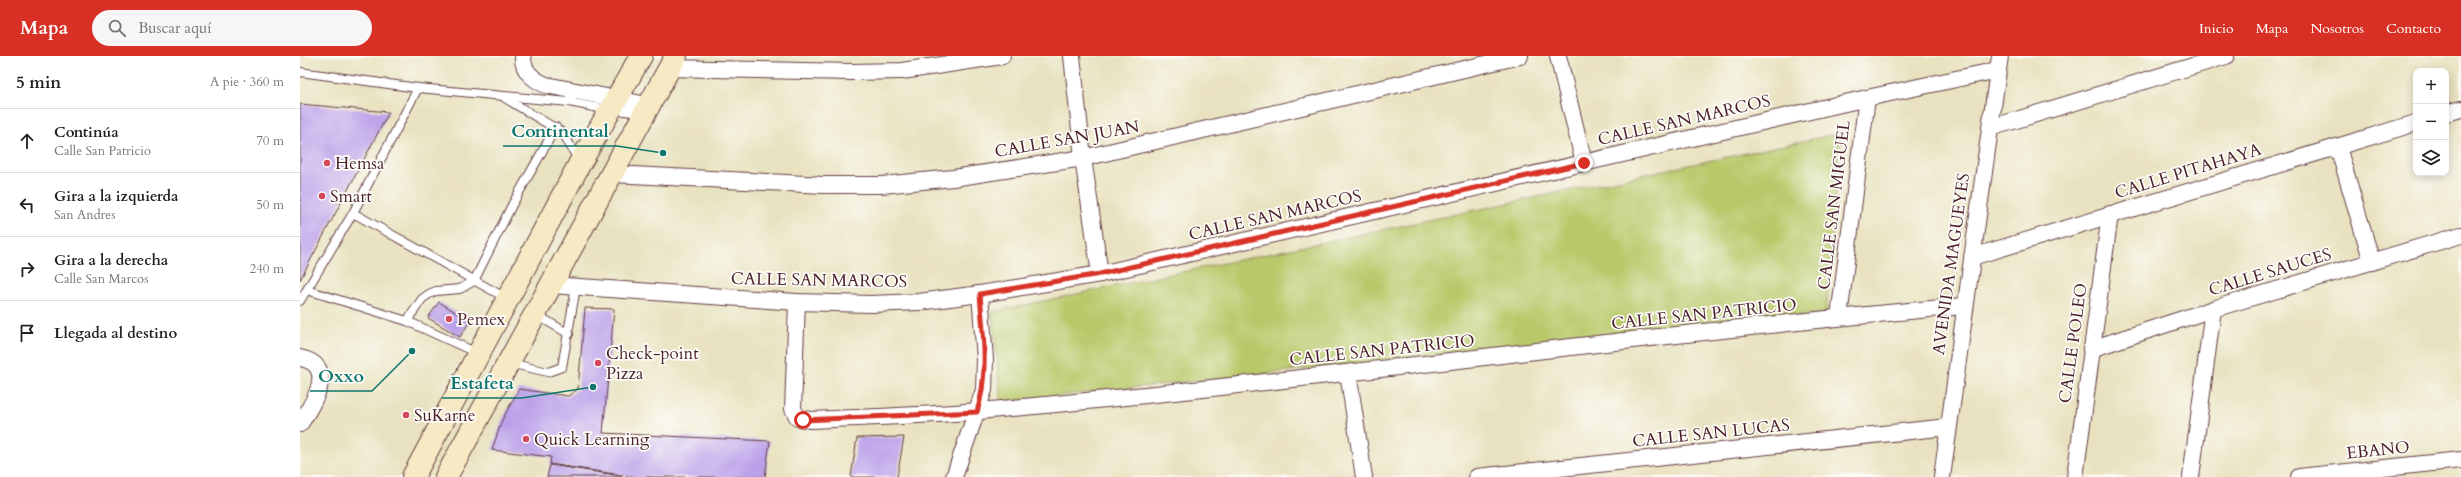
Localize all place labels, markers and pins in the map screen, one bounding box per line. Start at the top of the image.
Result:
callout: Continental [503,116,617,146]
place label: Hemsa [335,152,385,175]
marker: Hemsa [322,158,332,168]
place label: Smart [330,185,372,208]
marker: Smart [317,191,327,201]
place label: Pemex [457,308,506,331]
marker: Pemex [444,314,454,324]
place label: Check-point Pizza [606,342,699,385]
marker: Check-point Pizza [593,358,603,368]
callout: Oxxo [310,361,372,391]
callout: Estafeta [442,368,522,398]
place label: SuKarne [414,404,475,427]
marker: SuKarne [401,410,411,420]
place label: Quick Learning [534,428,650,451]
marker: Quick Learning [521,434,531,444]

